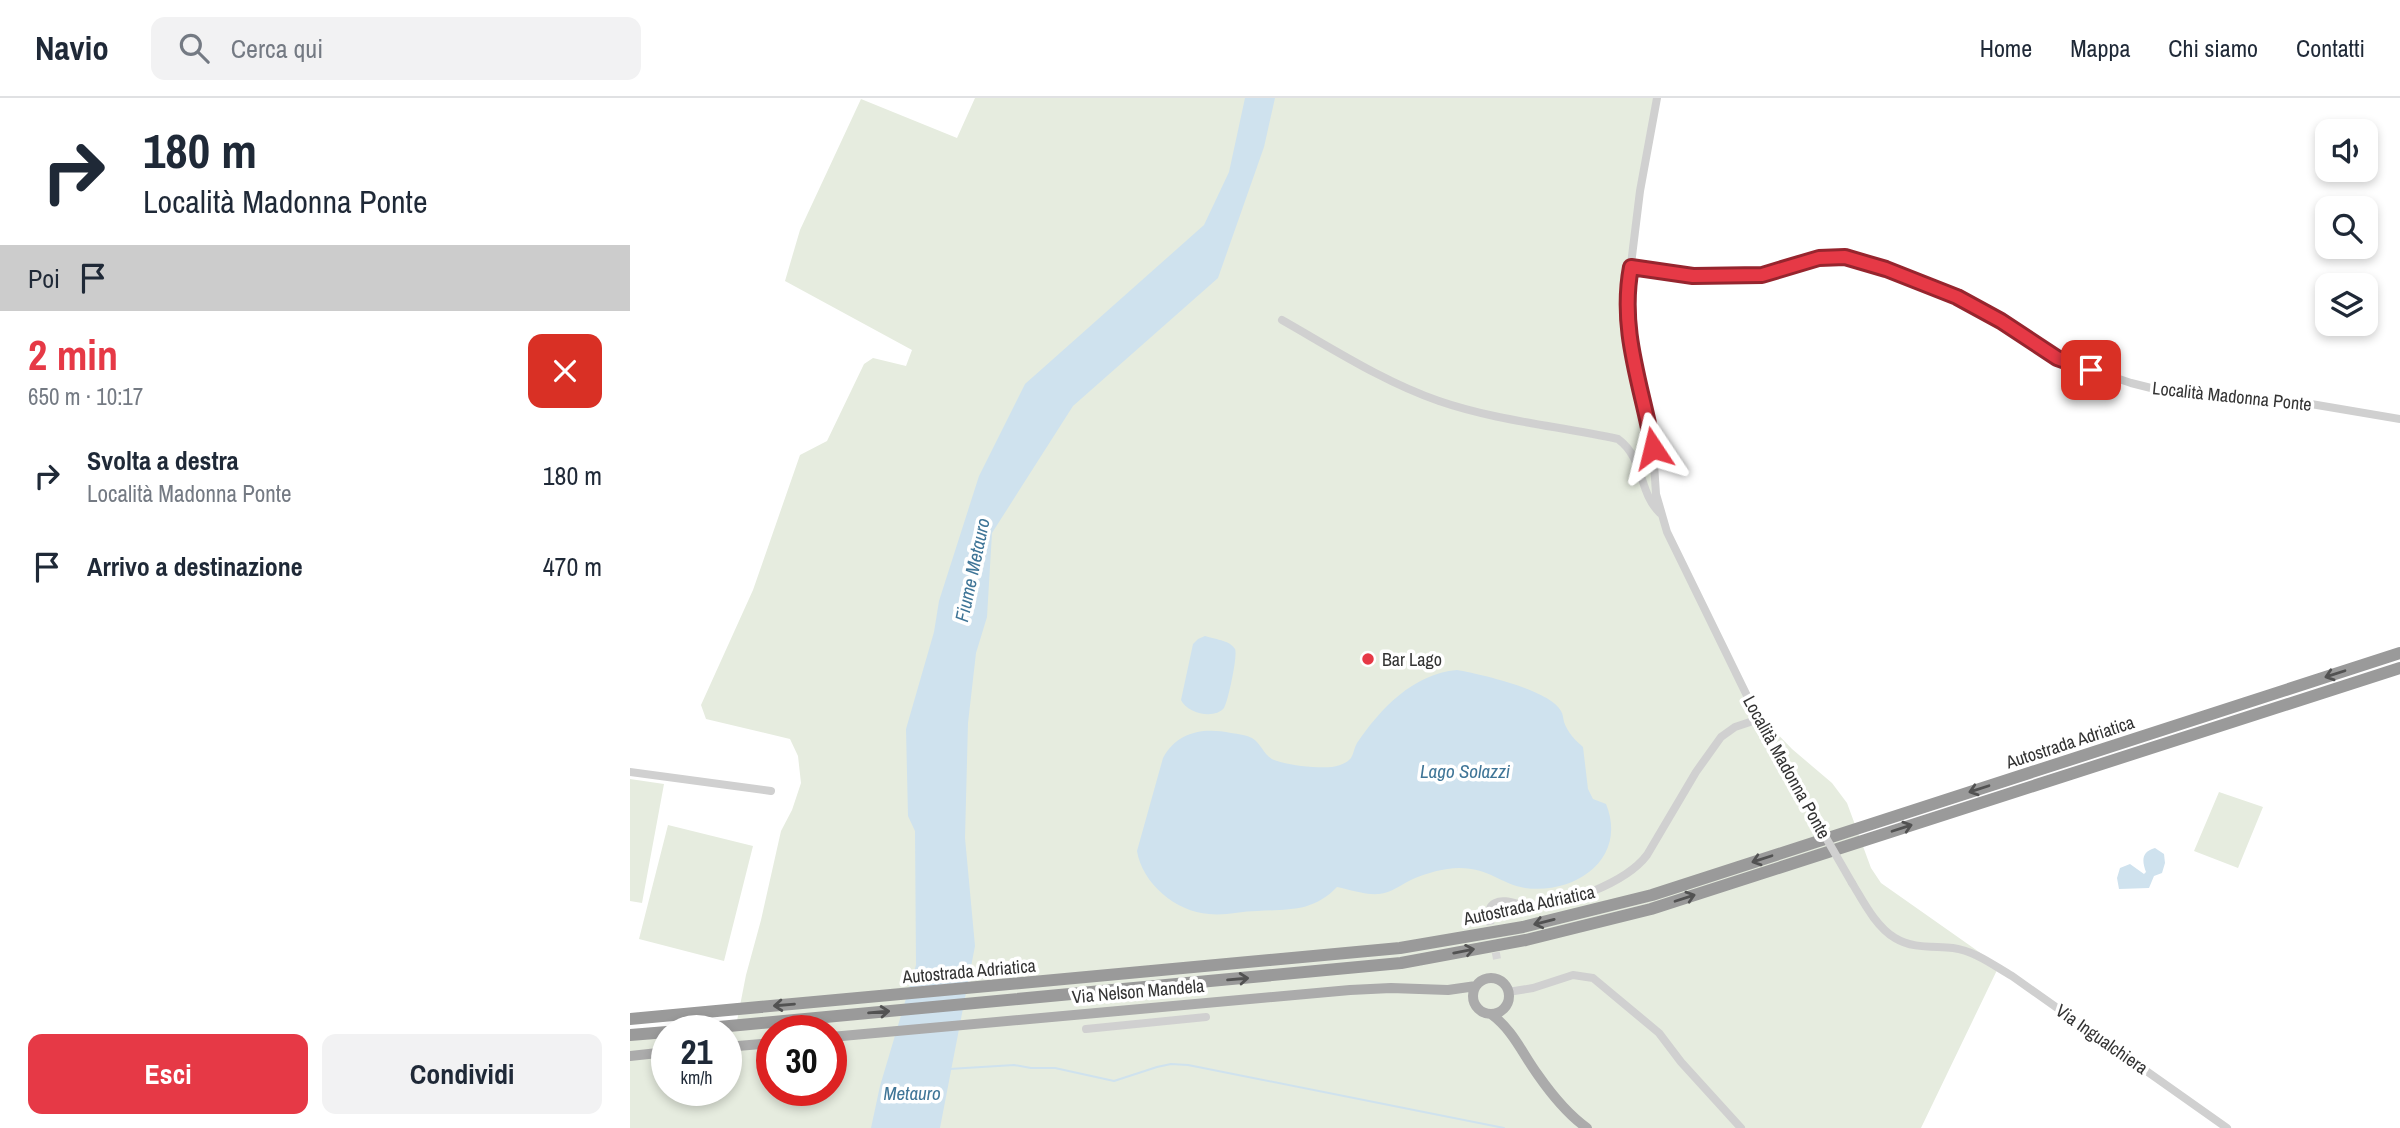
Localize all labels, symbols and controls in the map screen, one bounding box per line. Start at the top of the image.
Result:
search box [151,17,641,80]
text: Navio [35,26,109,70]
icon: search [175,29,213,67]
text: Cerca qui [231,31,323,66]
text: Home [1980,32,2032,64]
text: Mappa [2070,32,2130,64]
text: Chi siamo [2168,32,2258,64]
text: Contatti [2296,32,2365,64]
text: 180 m [143,117,257,183]
map controls [2315,119,2378,336]
button: sound [2315,119,2378,182]
icon: right [28,126,119,217]
text: Località Madonna Ponte [143,180,427,223]
button: search [2315,196,2378,259]
icon: arrive [74,259,112,297]
text: Poi [28,261,60,296]
button: layers [2315,273,2378,336]
text: 2 min [28,327,118,383]
button: close [528,334,602,408]
pin [2061,340,2121,400]
icon: arrive [2072,351,2110,389]
street label: Località Madonna Ponte [2151,375,2313,417]
text: 650 m · 10:17 [28,381,143,412]
position arrow [1616,411,1690,485]
text: Svolta a destra [87,443,239,478]
icon: right [28,457,66,495]
text: 180 m [543,458,602,493]
text: Località Madonna Ponte [87,478,291,509]
water label: Fiume Metauro [948,515,996,624]
icon: arrive [28,548,66,586]
text: Arrivo a destinazione [87,549,303,584]
text: 470 m [543,549,602,584]
place label: Bar Lago [1382,647,1442,672]
marker: Bar Lago [1360,651,1376,667]
one-way arrow [2324,668,2346,681]
street label: Località Madonna Ponte [1737,691,1837,843]
street label: Autostrada Adriatica [2002,709,2137,775]
water label: Lago Solazzi [1420,758,1511,784]
one-way arrow [1968,784,1990,797]
one-way arrow [1890,821,1912,834]
one-way arrow [1752,854,1774,867]
street label: Autostrada Adriatica [1460,879,1597,931]
one-way arrow [1674,891,1696,904]
one-way arrow [1533,916,1556,929]
one-way arrow [1452,944,1475,958]
street label: Autostrada Adriatica [900,953,1037,989]
one-way arrow [1227,972,1249,985]
street label: Via Nelson Mandela [1071,973,1205,1009]
street label: Via Ingualchiera [2051,998,2153,1080]
one-way arrow [773,999,796,1012]
one-way arrow [868,1005,890,1018]
speed limit sign: 30 [756,1015,847,1106]
text: 21 [681,1028,712,1075]
button: Esci [28,1034,308,1114]
button: Condividi [322,1034,602,1114]
text: km/h [681,1065,713,1090]
water label: Metauro [883,1080,941,1106]

